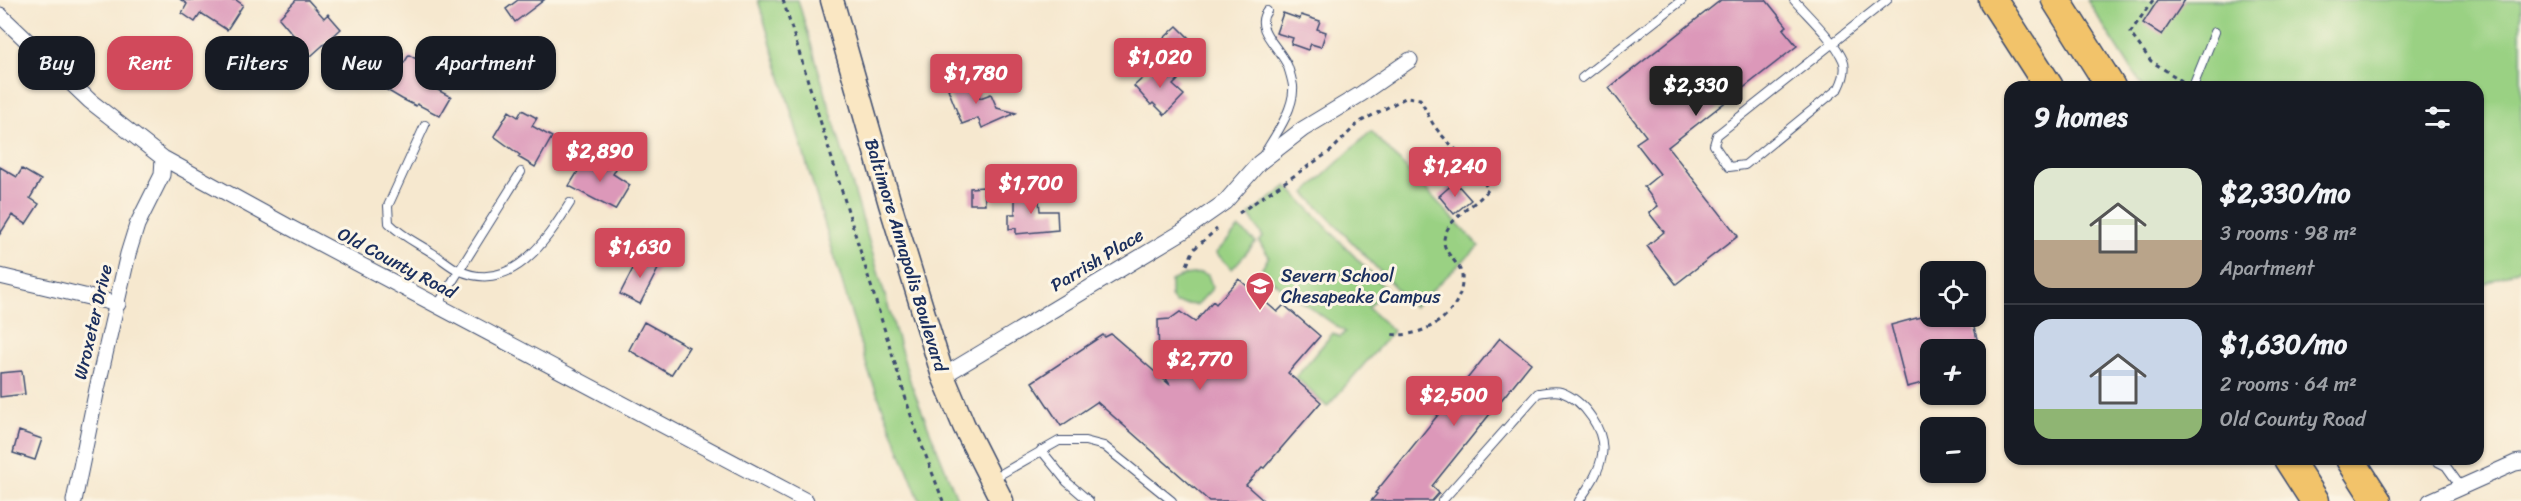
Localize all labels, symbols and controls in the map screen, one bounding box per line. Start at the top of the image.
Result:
chip: Buy [18,36,95,90]
chip: Rent [107,36,193,90]
chip: Filters [205,36,309,90]
chip: New [321,36,403,90]
chip: Apartment [415,36,556,90]
pin: $1,020 [1111,38,1209,89]
text: $1,020 [1128,40,1192,75]
pin: $1,780 [927,54,1025,105]
text: $1,780 [944,56,1008,91]
pin: $2,330 [1647,66,1745,117]
text: $2,330 [1664,68,1728,103]
text: 9 homes [2034,94,2128,140]
icon: filters [2421,101,2454,134]
pin: $2,890 [551,132,649,183]
text: $2,890 [566,134,634,169]
street label: Baltimore Annapolis Boulevard [855,135,957,377]
pin: $1,240 [1406,147,1504,198]
text: $1,240 [1423,149,1487,184]
pin: $1,700 [982,164,1080,215]
text: $1,700 [999,166,1063,201]
text: $2,330/mo [2220,170,2351,216]
icon: home [2082,192,2154,264]
text: 3 rooms · 98 m² [2220,216,2357,251]
street label: Old County Road [332,218,464,309]
street label: Parrish Place [1044,219,1150,301]
pin: $1,630 [591,228,689,279]
text: $1,630 [609,230,671,265]
text: Apartment [2220,251,2314,286]
place label: Severn School Chesapeake Campus [1281,260,1441,313]
street label: Wroxeter Drive [64,261,122,383]
map controls [1920,261,1986,483]
button: locate [1920,261,1986,327]
school or university icon: Severn School Chesapeake Campus [1244,270,1276,312]
text: $1,630/mo [2220,321,2347,367]
button: + [1920,339,1986,405]
pin: $2,770 [1151,340,1249,391]
text: $2,770 [1167,342,1233,377]
icon: home [2082,343,2154,415]
text: 2 rooms · 64 m² [2220,367,2357,402]
pin: $2,500 [1405,376,1503,427]
text: $2,500 [1420,378,1488,413]
text: Old County Road [2220,402,2366,437]
button: − [1920,417,1986,483]

